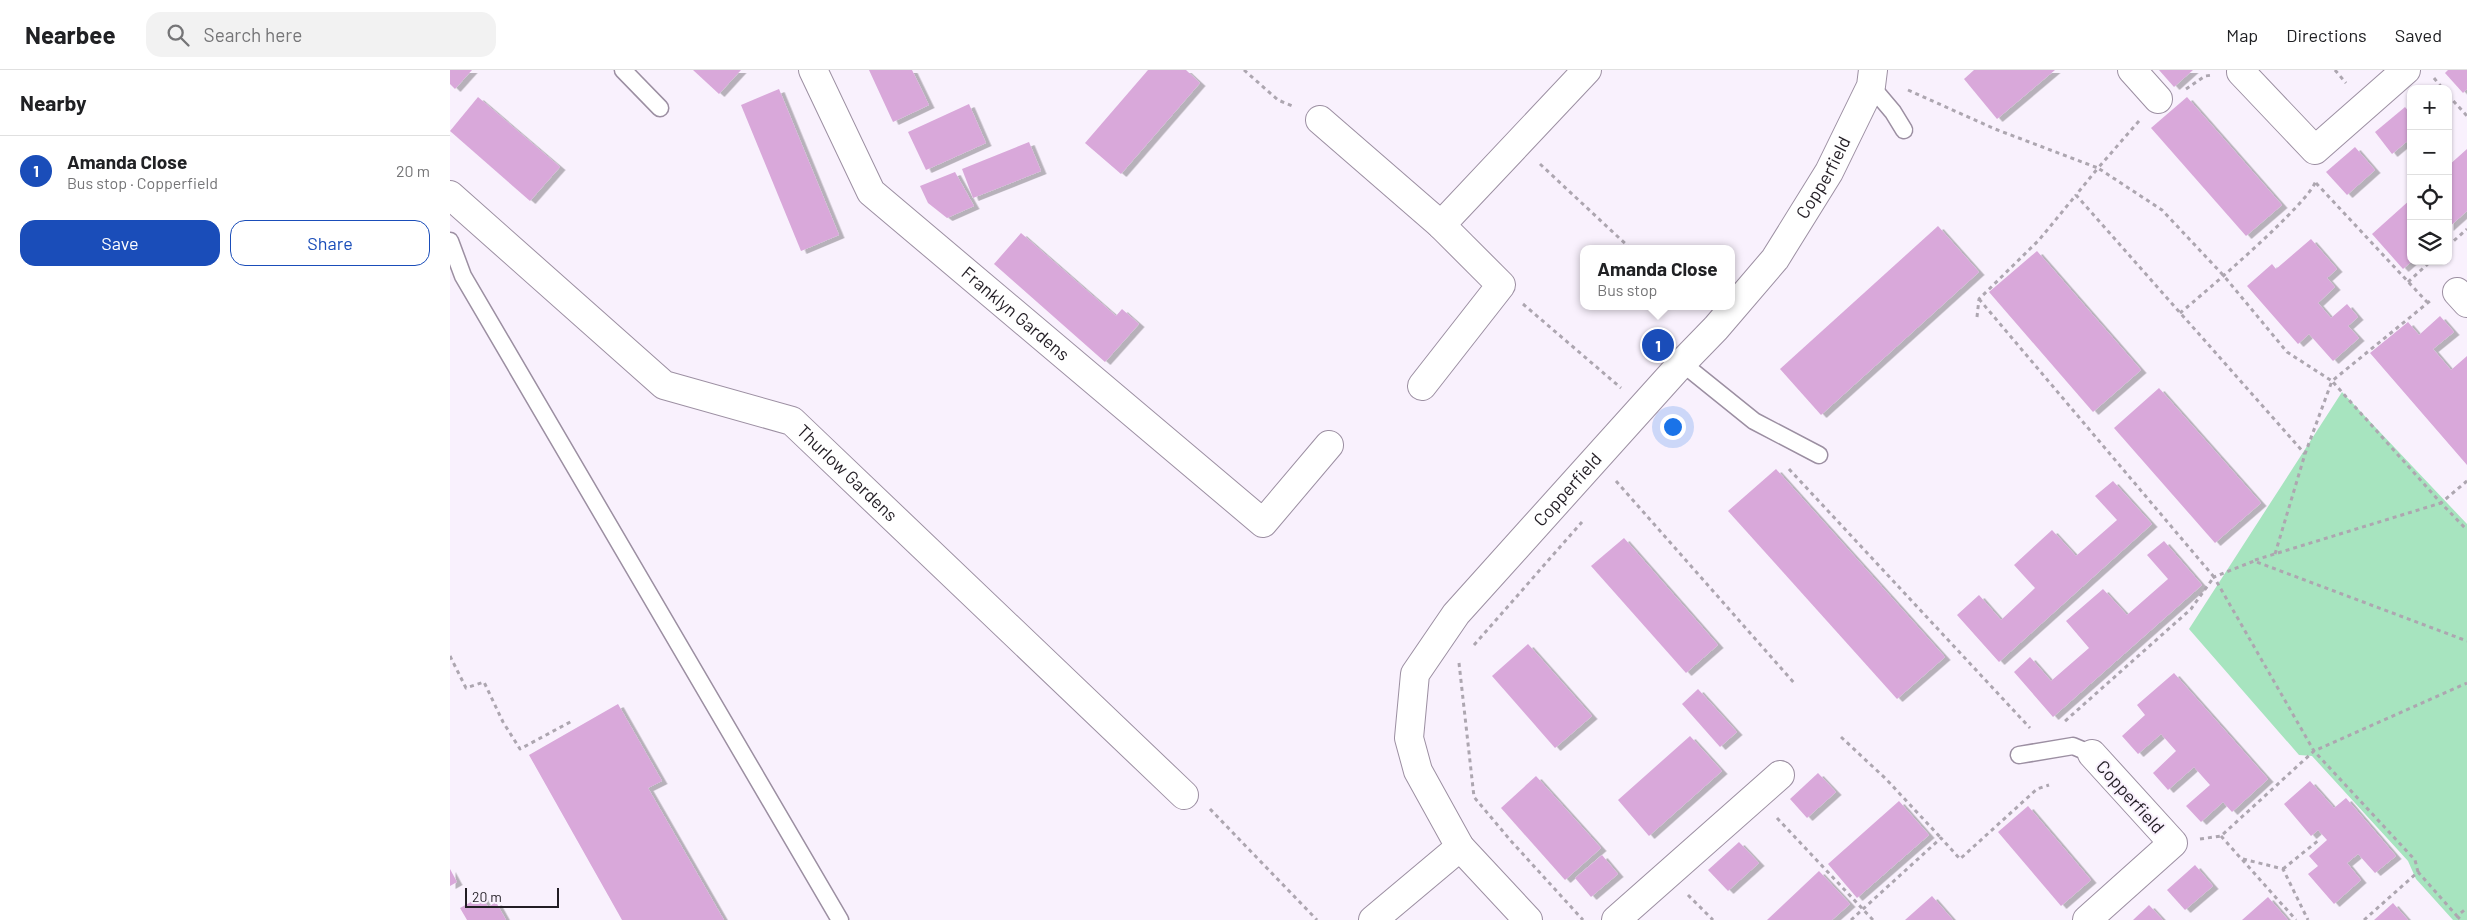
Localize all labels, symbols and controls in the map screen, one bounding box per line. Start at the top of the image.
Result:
search box [146,12,496,57]
text: Nearbee [25,20,116,49]
icon: search [164,21,192,49]
text: Search here [204,23,302,46]
text: Map [2226,24,2258,46]
text: Directions [2286,24,2367,46]
text: Saved [2395,24,2442,46]
map controls [2407,85,2452,265]
button: + [2407,85,2452,130]
text: Nearby [20,90,86,115]
button: − [2407,130,2452,175]
street label: Copperfield [1791,132,1855,222]
text: Amanda Close [67,150,187,173]
text: 1 [33,161,39,180]
text: 20 m [396,161,430,180]
text: Bus stop · Copperfield [67,173,218,192]
button: locate [2407,175,2452,220]
button: Save [20,220,220,266]
button: Share [230,220,430,266]
button: layers [2407,220,2452,265]
popup [1580,245,1735,310]
text: Amanda Close [1597,257,1718,280]
street label: Franklyn Gardens [957,261,1075,365]
text: Bus stop [1597,280,1657,299]
pin: 1 [1642,326,1674,364]
your location [1660,414,1686,440]
street label: Thurlow Gardens [793,420,902,526]
street label: Copperfield [1528,448,1606,530]
street label: Copperfield [2092,755,2169,838]
scale bar [465,885,559,908]
text: 20 m [472,888,502,905]

